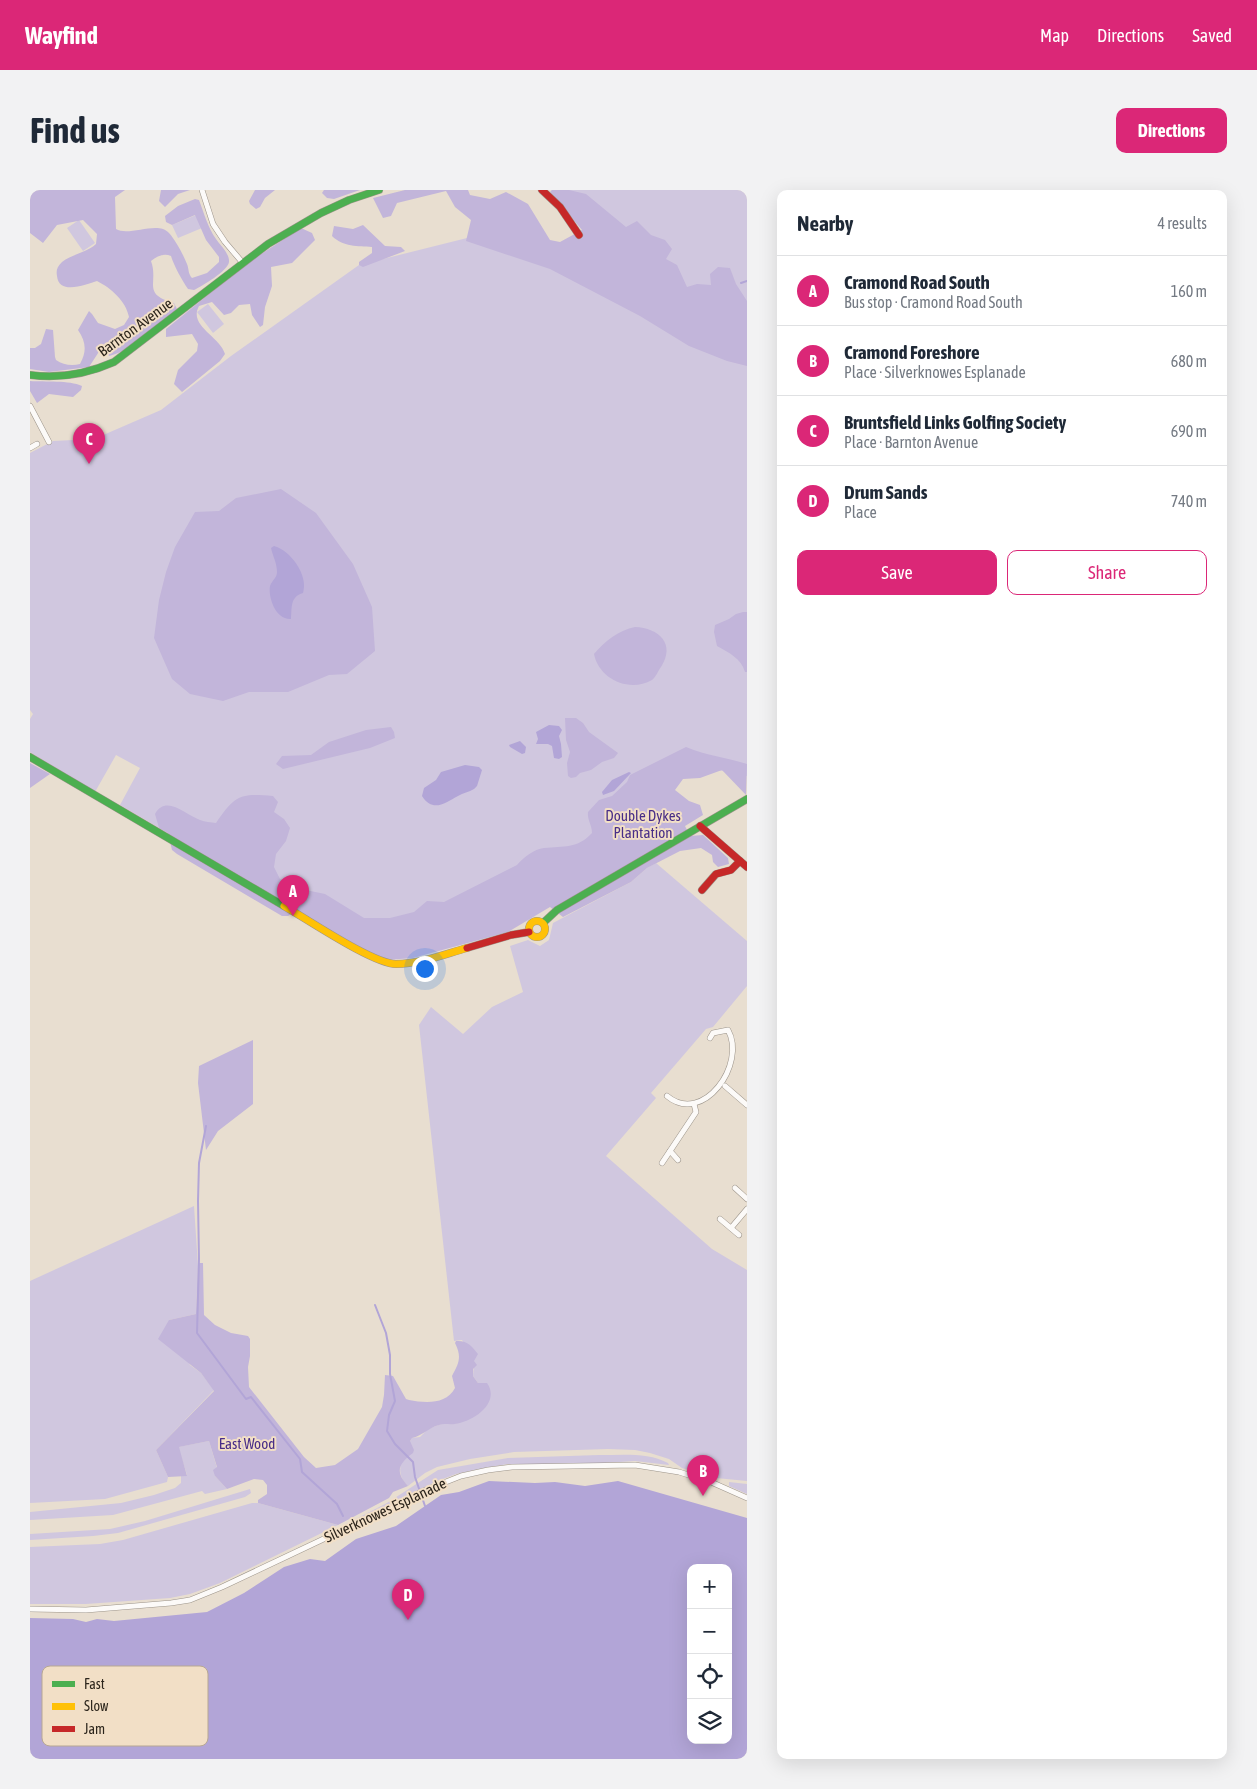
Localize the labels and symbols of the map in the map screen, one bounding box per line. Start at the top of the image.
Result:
street label: Barnton Avenue [94,294,176,360]
pin: C [73,423,105,464]
park label: Double Dykes Plantation [605,807,681,841]
pin: A [277,875,309,916]
your location [412,956,438,982]
park label: East Wood [219,1435,275,1452]
pin: B [687,1455,719,1496]
street label: Silverknowes Esplanade [321,1474,449,1546]
pin: D [392,1579,424,1620]
legend [42,1666,208,1746]
text: Fast [84,1676,105,1692]
text: Slow [84,1698,109,1714]
text: Jam [84,1721,105,1737]

